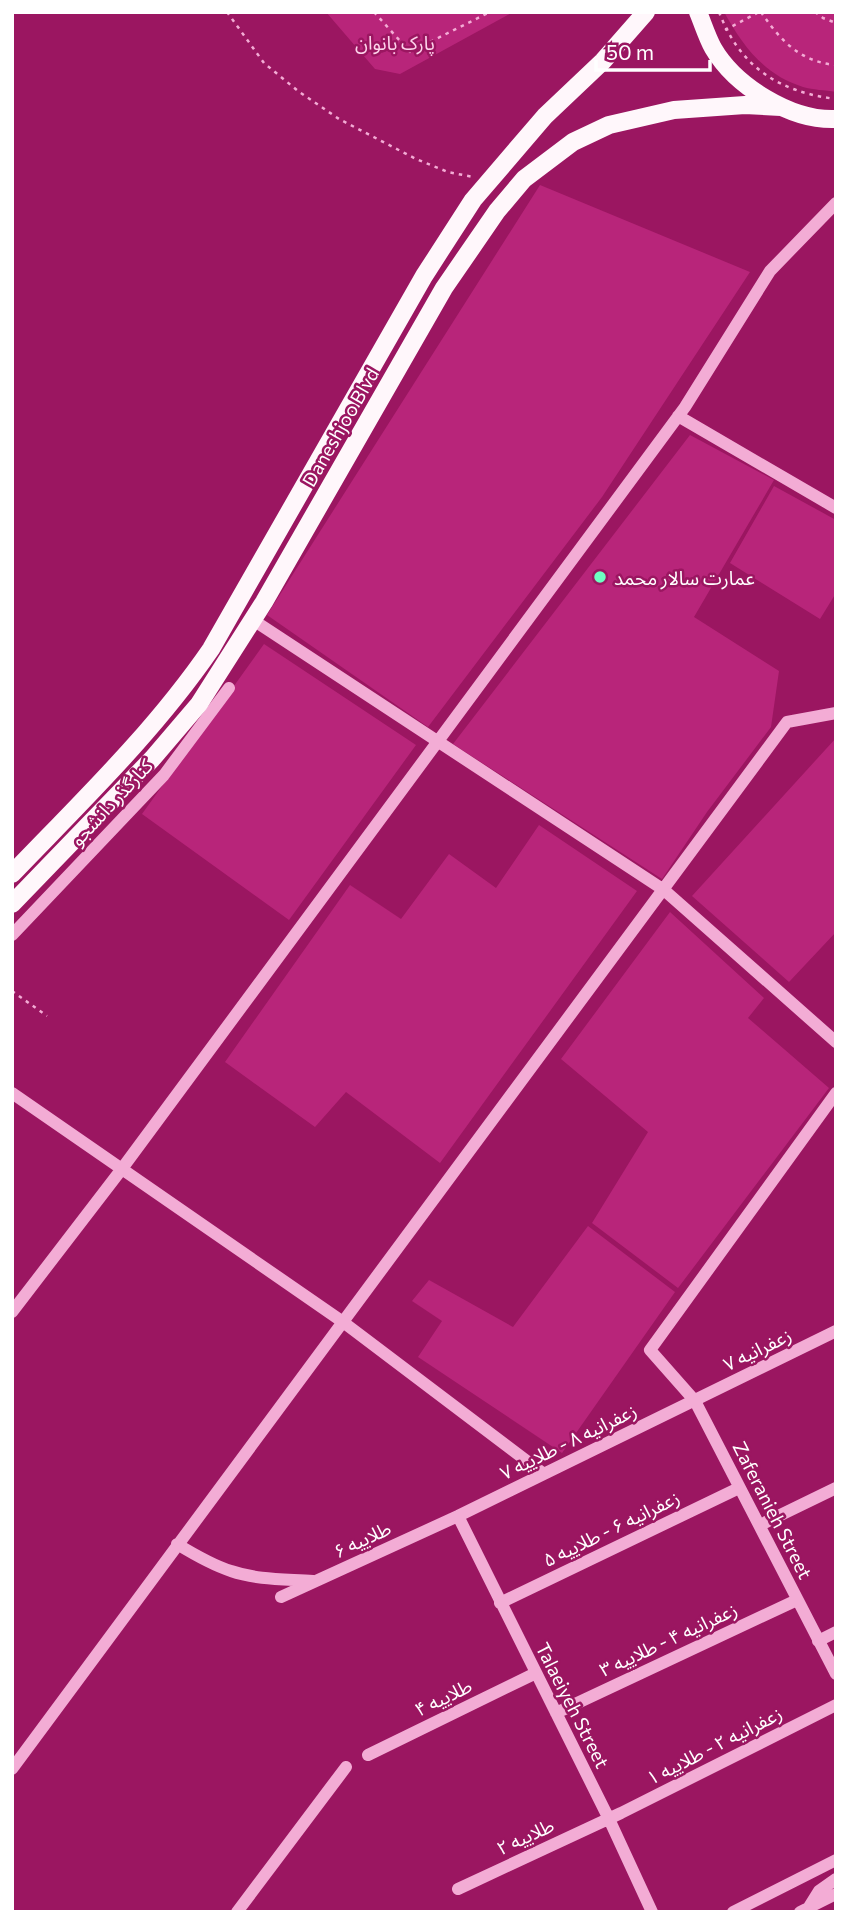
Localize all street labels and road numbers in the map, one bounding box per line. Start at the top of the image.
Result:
street label: Daneshjoo Blvd [297,364,383,490]
street label: کنارگذر دانشجو [65,753,159,851]
street label: زعفرانیه ۷ [719,1323,795,1376]
street label: زعفرانیه ۸ - طلاییه ۷ [496,1398,640,1485]
street label: Zaferanieh Street [728,1437,818,1583]
street label: زعفرانیه ۶ - طلاییه ۵ [539,1485,683,1572]
street label: طلاییه ۶ [330,1516,395,1562]
street label: زعفرانیه ۴ - طلاییه ۳ [596,1597,741,1682]
street label: Talaeiyeh Street [531,1638,615,1772]
street label: طلاییه ۴ [411,1673,476,1721]
street label: زعفرانیه ۲ - طلاییه ۱ [642,1701,786,1790]
street label: طلاییه ۲ [493,1813,558,1859]

